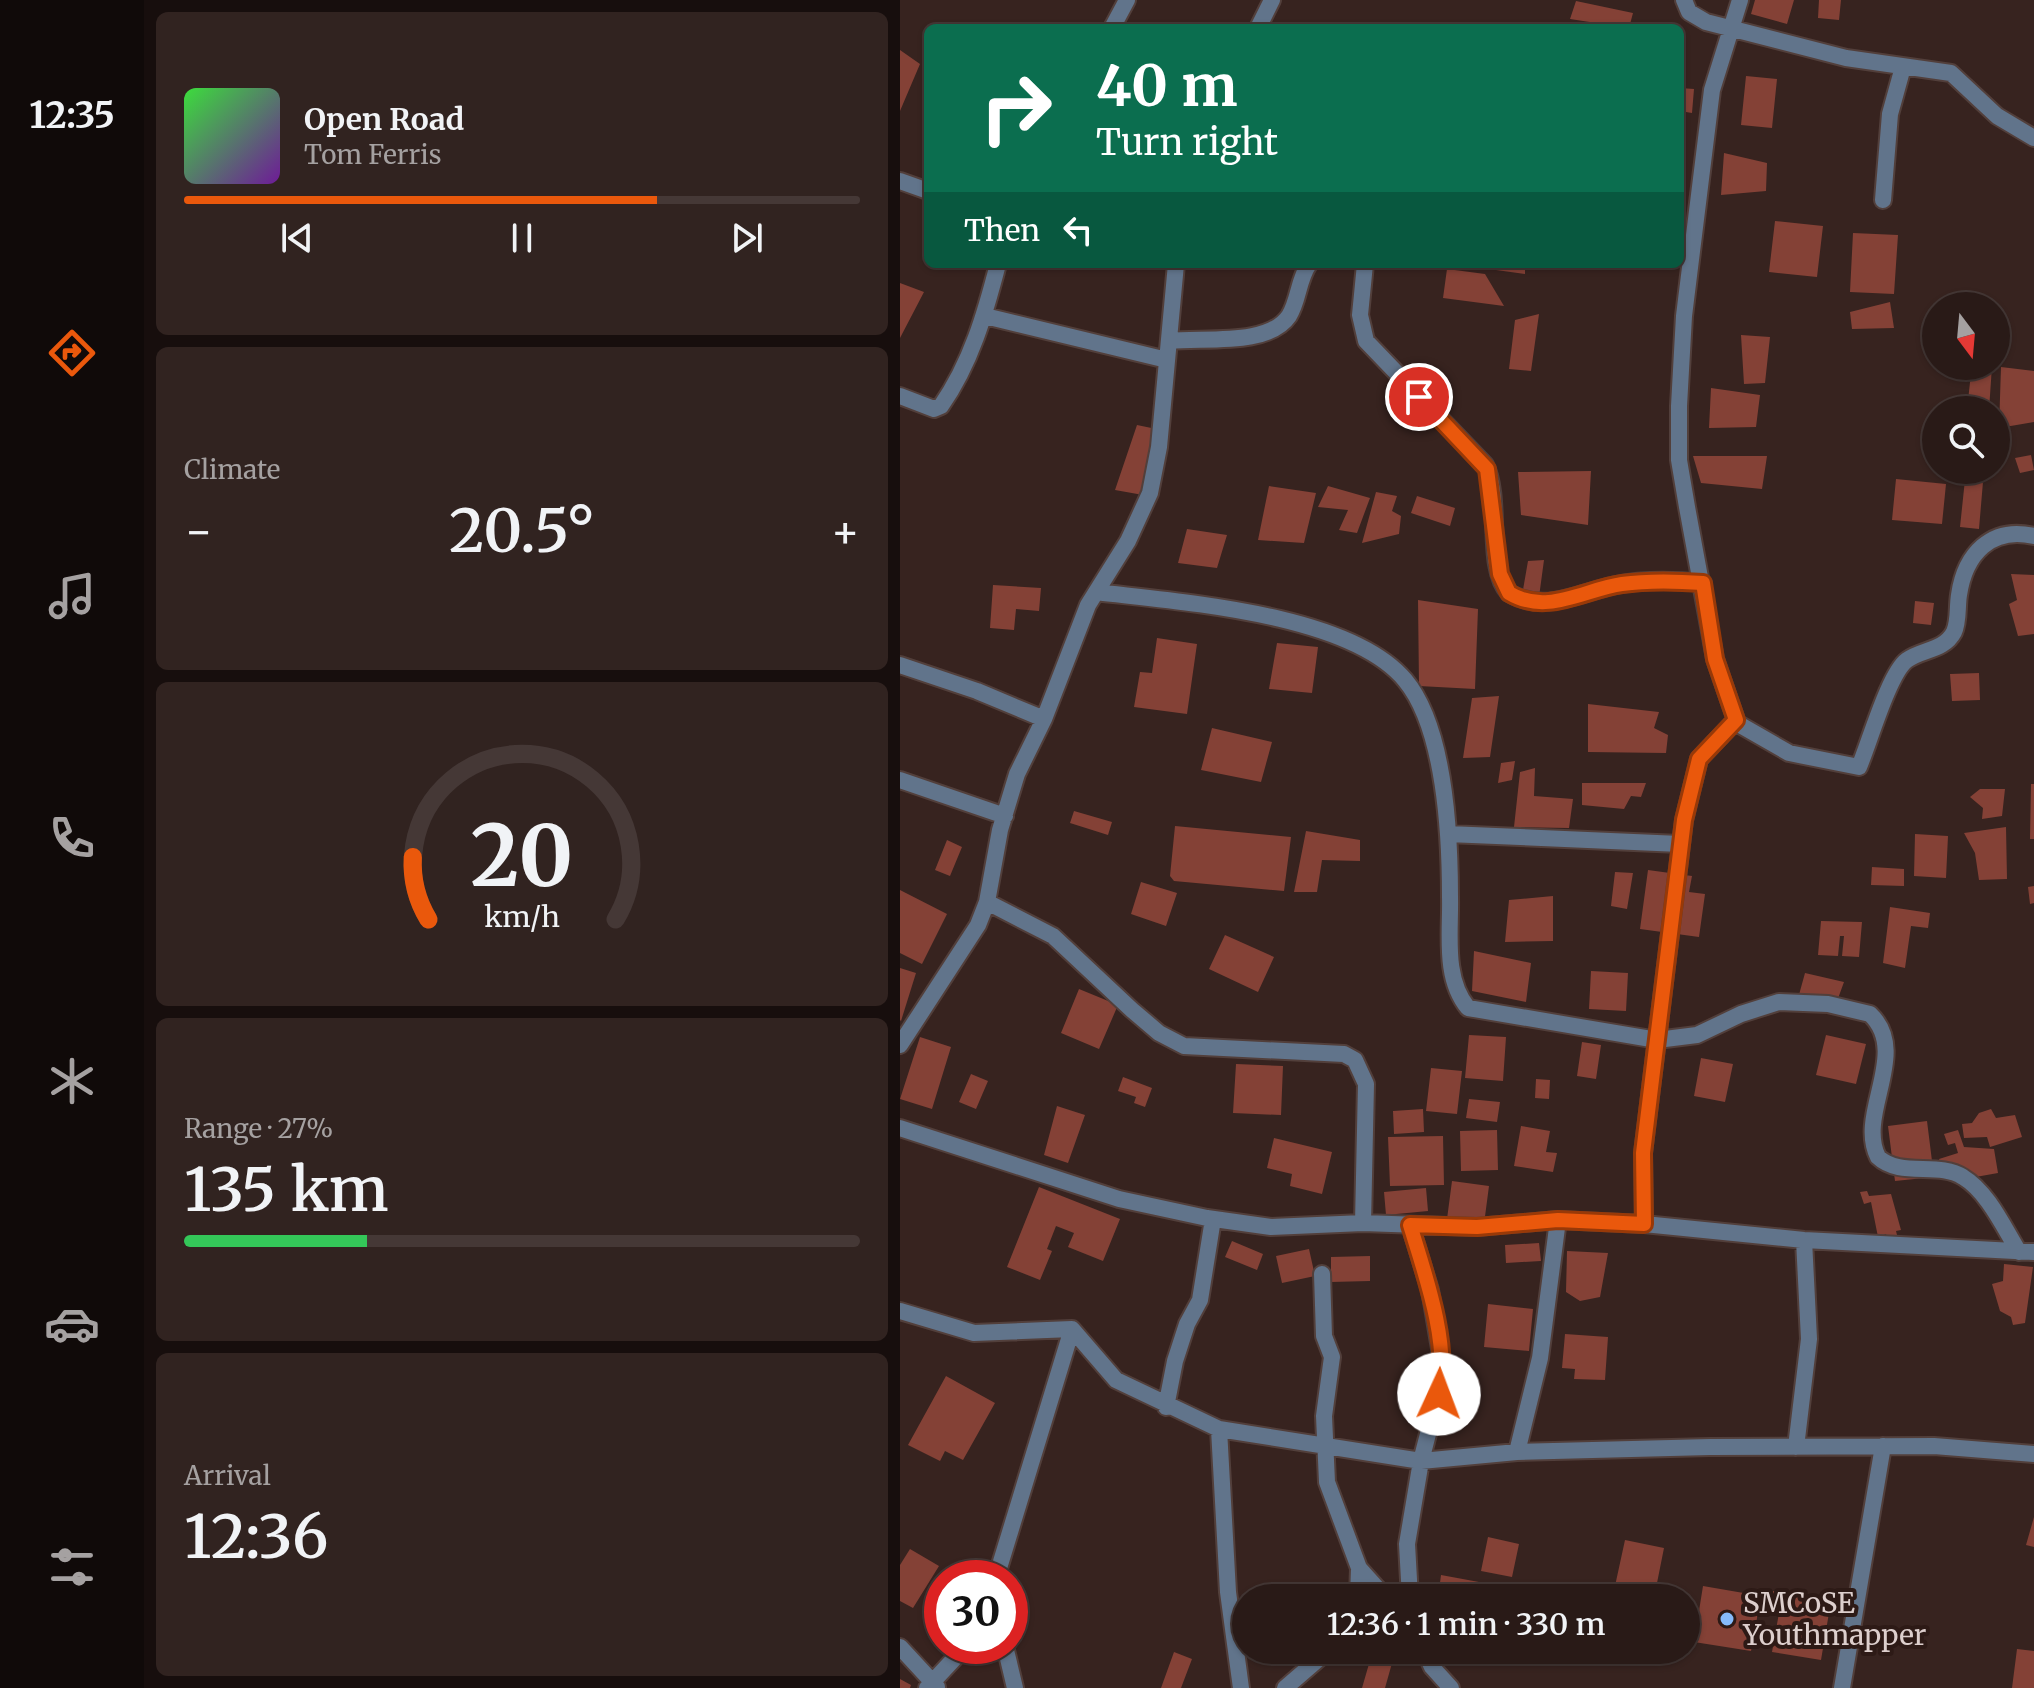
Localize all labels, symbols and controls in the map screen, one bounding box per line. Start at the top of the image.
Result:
text: 40 m [1096,51,1238,121]
icon: right [964,56,1068,160]
text: 12:35 [29,93,115,138]
text: Open Road [304,100,464,138]
text: Turn right [1096,120,1278,165]
text: Tom Ferris [304,138,442,171]
icon: left [1056,208,1100,252]
text: Then [964,211,1040,249]
icon: previous [275,216,319,260]
icon: pause [500,216,544,260]
icon: next [725,216,769,260]
north arrow [1922,292,2010,380]
map controls [1922,292,2010,484]
icon: directions [44,325,100,381]
pin [1385,363,1453,431]
icon: arrive [1397,375,1441,419]
button: search [1922,396,2010,484]
text: Climate [184,453,280,486]
text: 20.5° [449,493,595,568]
text: − [184,504,213,559]
text: + [831,504,860,559]
icon: music [44,568,100,624]
text: 20 [471,804,573,909]
icon: phone [44,810,100,866]
text: km/h [484,899,560,935]
icon: climate [44,1053,100,1109]
text: Range · 27% [184,1112,333,1145]
text: 135 km [184,1152,389,1227]
icon: car [44,1296,100,1352]
position arrow [1397,1352,1481,1436]
text: Arrival [184,1459,271,1492]
text: 12:36 [184,1499,328,1574]
icon: filters [44,1539,100,1595]
speed limit sign: 30 [924,1560,1028,1664]
place label: SMCoSE Youthmapper [1742,1585,1926,1653]
text: 12:36 · 1 min · 330 m [1327,1605,1605,1643]
marker: SMCoSE Youthmapper [1718,1610,1736,1628]

